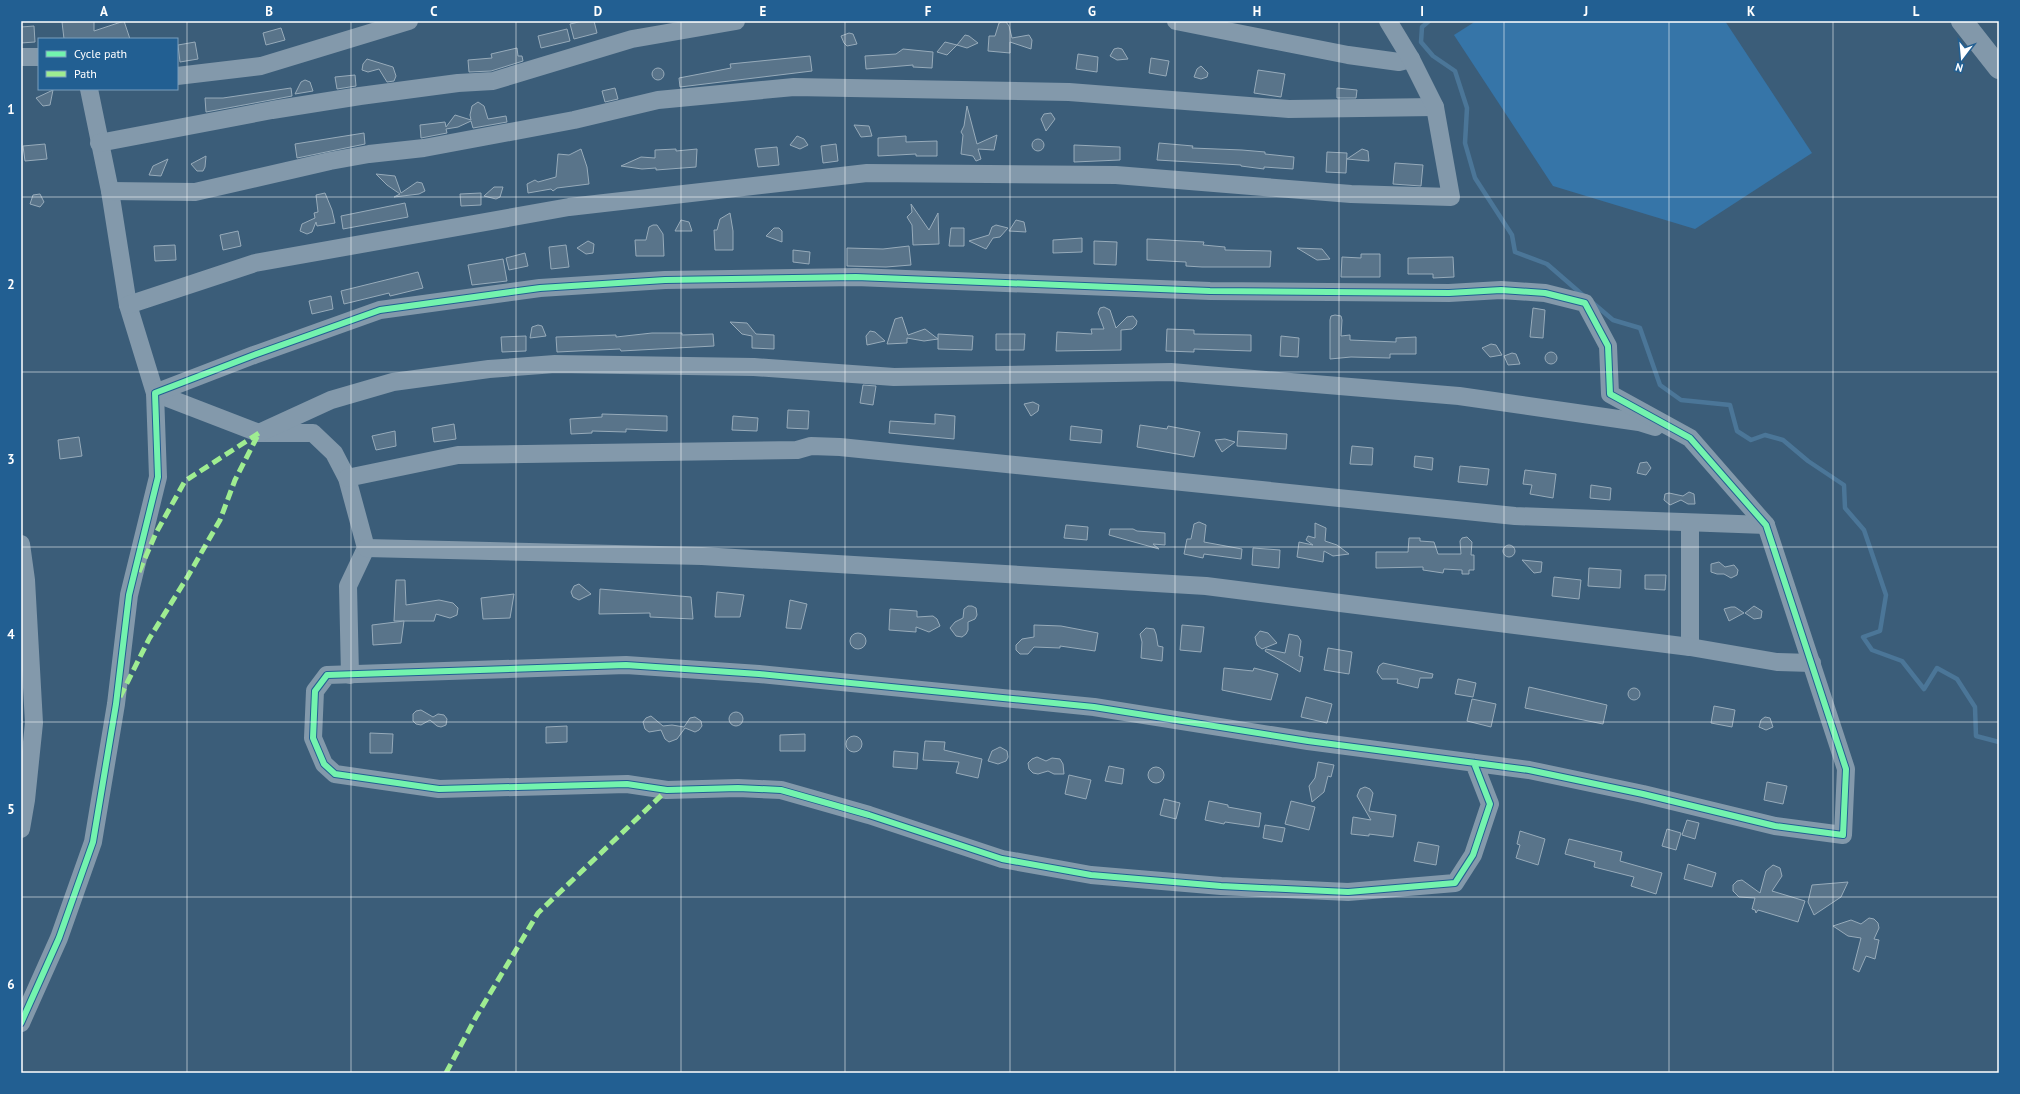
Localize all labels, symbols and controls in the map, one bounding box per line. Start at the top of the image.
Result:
text: A [100,3,108,20]
text: B [265,3,273,20]
text: C [430,3,438,20]
text: D [594,3,602,20]
text: E [760,3,767,20]
text: F [925,3,932,20]
text: G [1088,3,1096,20]
text: H [1253,3,1261,20]
text: I [1420,3,1424,20]
text: J [1583,3,1588,20]
text: K [1747,3,1755,20]
text: L [1913,3,1920,20]
legend [38,38,178,90]
north arrow [1942,38,1982,78]
text: Cycle path [74,46,127,61]
text: N [1954,60,1965,75]
text: Path [74,66,97,81]
text: 1 [7,101,15,118]
text: 2 [7,276,15,293]
text: 3 [7,451,15,468]
text: 4 [7,626,15,643]
text: 5 [7,801,15,818]
text: 6 [7,976,15,993]

